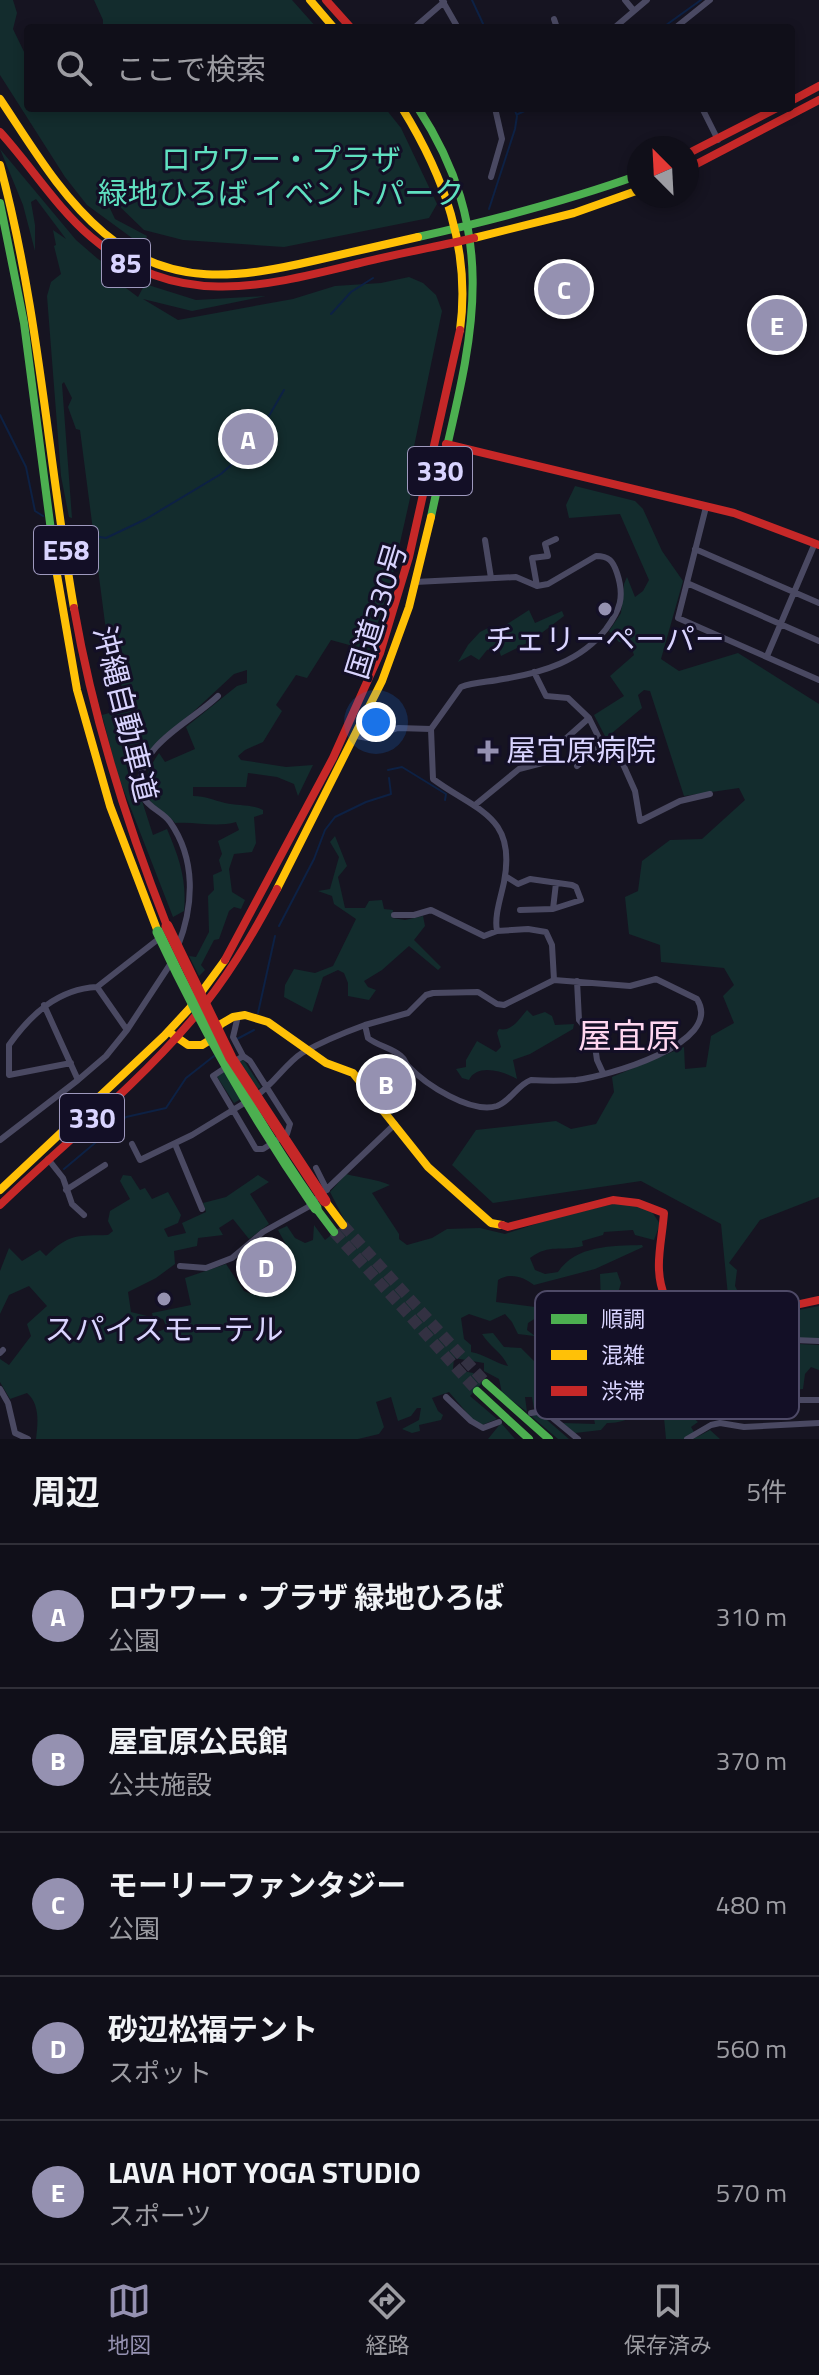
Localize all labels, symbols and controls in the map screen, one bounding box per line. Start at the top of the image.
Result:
search box [24,24,795,112]
icon: search [52,46,96,90]
text: ここで検索 [116,46,266,92]
park label: ロウワー・プラザ 緑地ひろば イベントパーク [98,136,464,216]
north arrow [627,136,699,208]
road number: 85 [102,239,150,287]
pin: C [538,259,590,319]
pin: E [751,295,803,355]
pin: A [222,409,274,469]
road number: 330 [408,447,472,495]
road number: E58 [34,526,98,574]
street label: 国道330号 [334,537,419,685]
marker: チェリーペーパー [596,600,614,618]
place label: チェリーペーパー [485,616,725,662]
street label: 沖縄自動車道 [82,621,170,807]
your location [356,702,396,742]
place label: 屋宜原病院 [506,727,656,773]
marker: 屋宜原病院 [477,740,499,762]
district label: 屋宜原 [578,1009,680,1061]
pin: B [360,1054,412,1114]
road number: 330 [60,1094,124,1142]
pin: D [240,1237,292,1297]
marker: スパイスモーテル [155,1290,173,1308]
legend [535,1291,799,1419]
text: 順調 [601,1302,645,1336]
place label: スパイスモーテル [44,1306,284,1352]
text: 混雑 [601,1338,645,1372]
text: 渋滞 [601,1374,645,1408]
text: 周辺 [32,1465,100,1517]
text: 5件 [746,1472,787,1511]
text: ロウワー・プラザ 緑地ひろば [108,1574,505,1620]
text: A [50,1597,66,1636]
text: 310 m [716,1597,787,1636]
text: 公園 [108,1621,160,1660]
text: 屋宜原公民館 [108,1718,288,1764]
text: B [50,1741,66,1780]
text: 370 m [716,1741,787,1780]
text: 公共施設 [108,1765,212,1804]
text: モーリーファンタジー [108,1862,406,1908]
text: C [51,1885,65,1924]
text: 480 m [716,1885,787,1924]
text: 公園 [108,1909,160,1948]
text: 砂辺松福テント [108,2006,318,2052]
text: D [50,2029,66,2068]
text: 560 m [716,2029,787,2068]
text: スポット [108,2053,212,2092]
text: LAVA HOT YOGA STUDIO [108,2149,421,2195]
text: E [51,2173,65,2212]
text: 570 m [716,2173,787,2212]
text: スポーツ [108,2196,211,2235]
tab: 地図 [107,2279,151,2362]
tab: 経路 [365,2279,410,2362]
tab: 保存済み [624,2279,712,2362]

